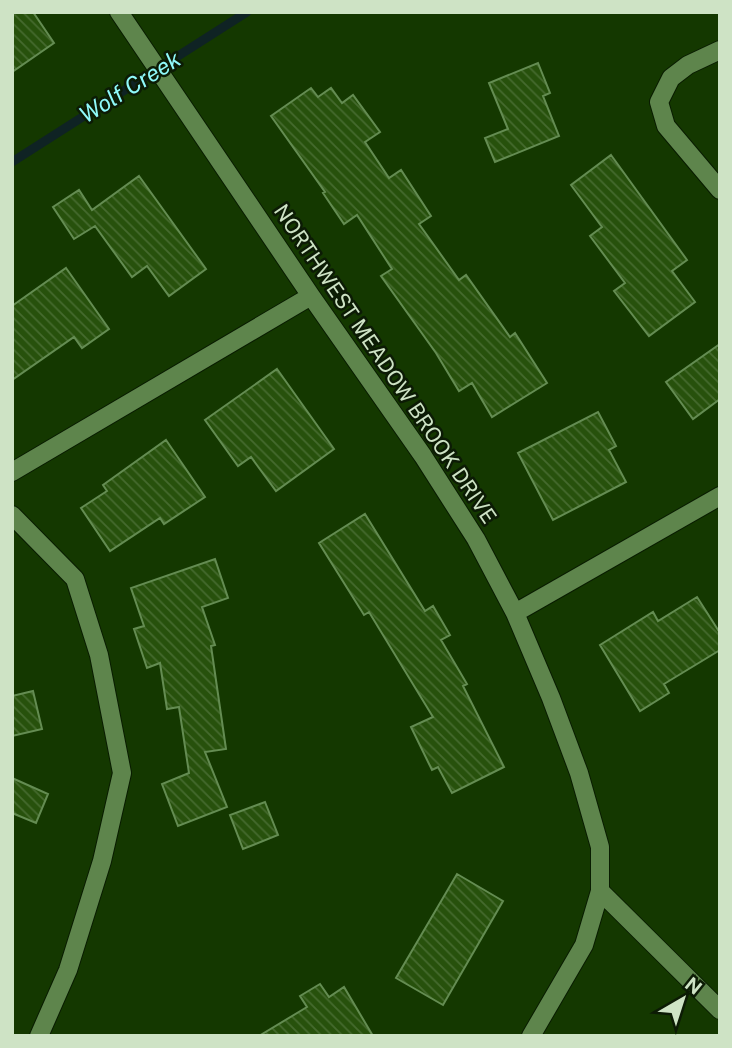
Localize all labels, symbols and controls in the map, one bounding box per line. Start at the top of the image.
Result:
water label: Wolf Creek [74,45,186,128]
street label: NORTHWEST MEADOW BROOK DRIVE [269,199,502,528]
north arrow [648,964,718,1034]
text: N [681,973,706,999]

